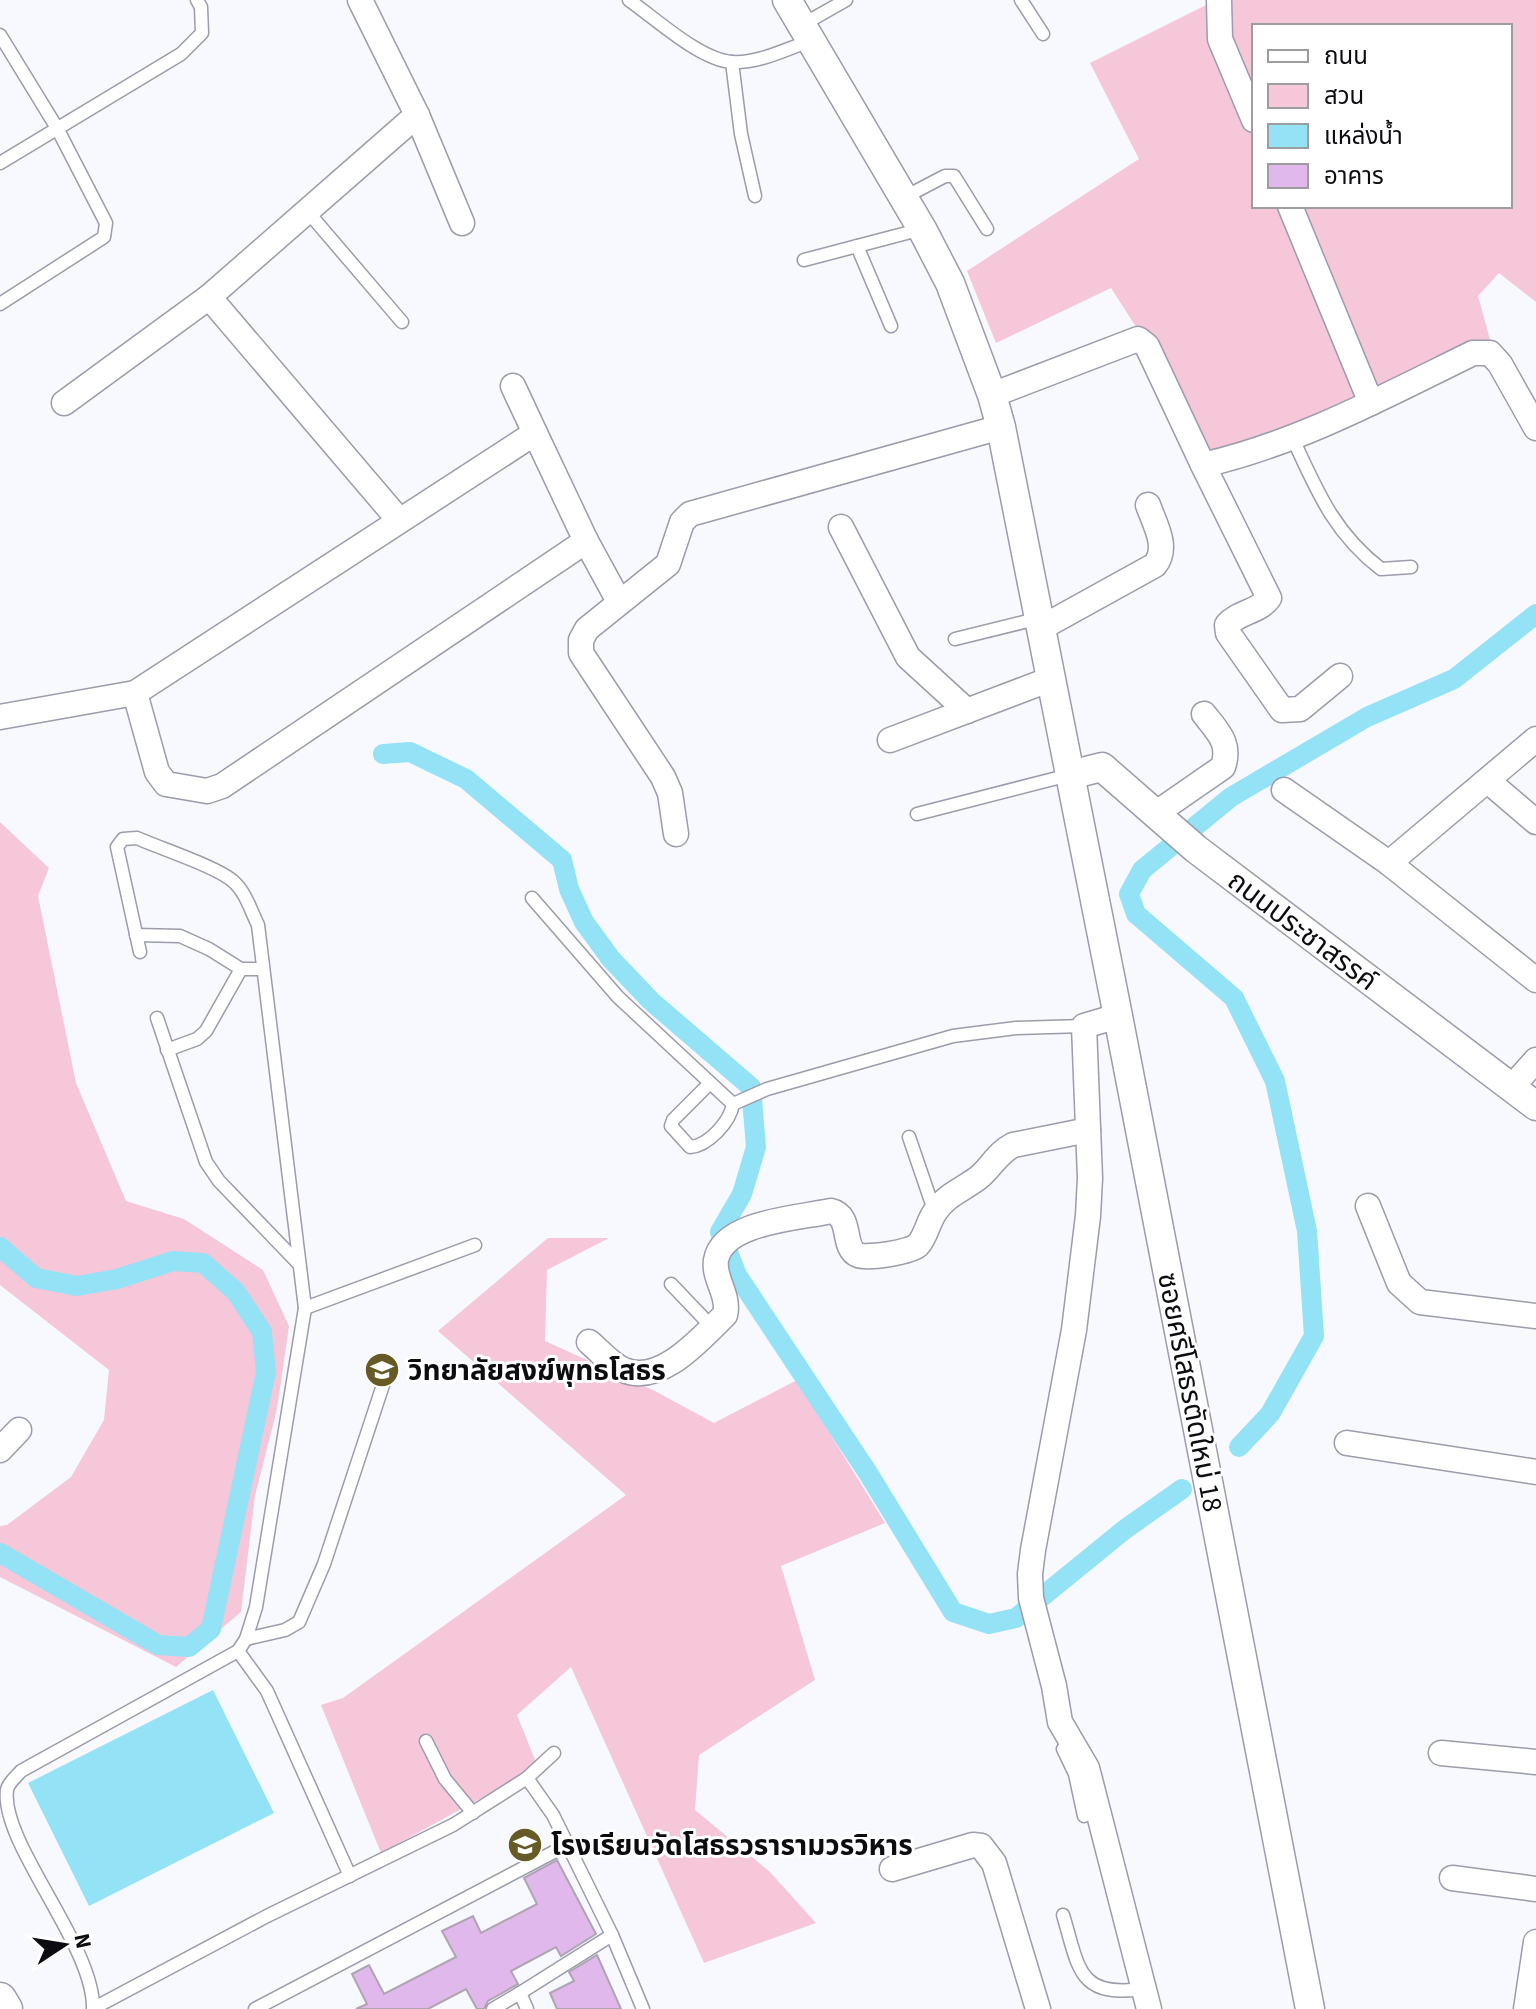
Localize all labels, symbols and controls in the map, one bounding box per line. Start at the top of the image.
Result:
legend [1252,24,1512,208]
text: ถนน [1324,39,1368,74]
text: สวน [1324,79,1364,114]
text: แหล่งน้ำ [1324,119,1403,154]
text: อาคาร [1324,159,1384,194]
street label: ถนนประชาสรรค์ [1219,861,1386,1001]
street label: ซอยศรีโสธรตัดใหม่ 18 [1147,1269,1233,1515]
school or university icon: วิทยาลัยสงฆ์พุทธโสธร [363,1351,401,1389]
place label: วิทยาลัยสงฆ์พุทธโสธร [407,1351,666,1391]
school or university icon: โรงเรียนวัดโสธรวรารามวรวิหาร [506,1826,544,1864]
place label: โรงเรียนวัดโสธรวรารามวรวิหาร [551,1826,913,1866]
north arrow [24,1905,104,1985]
text: N [65,1931,100,1952]

